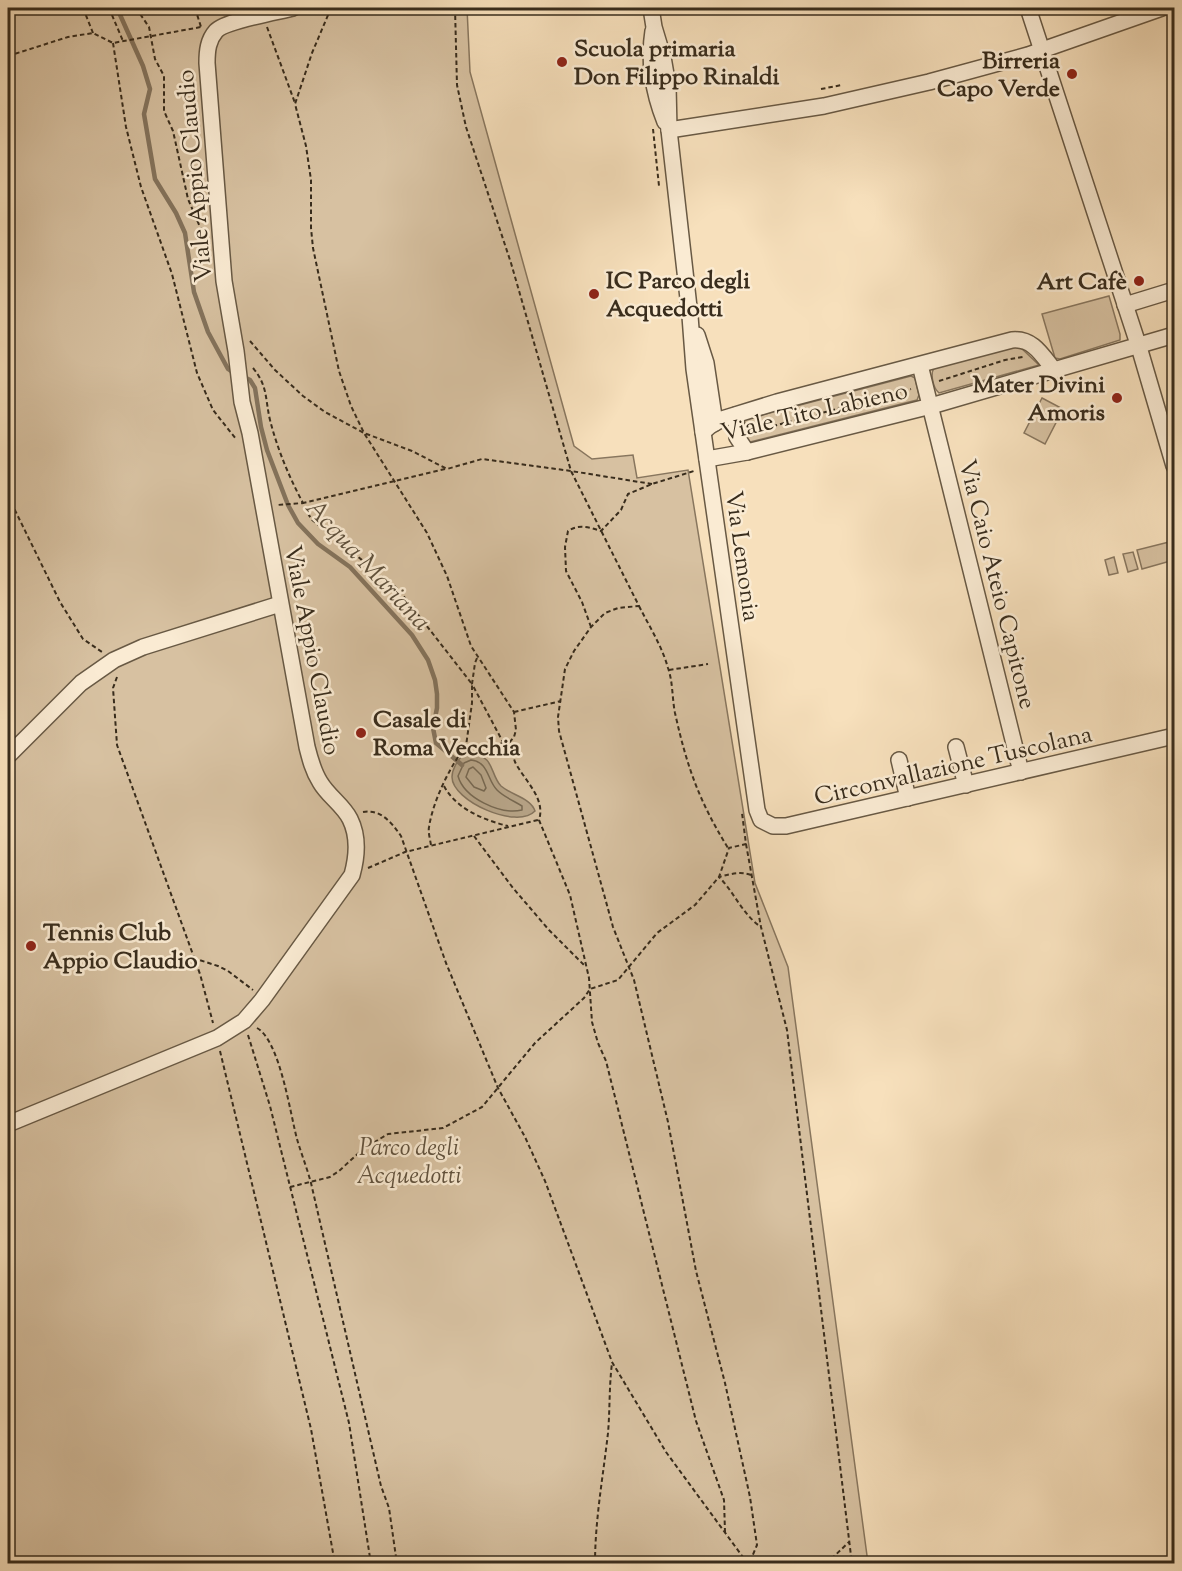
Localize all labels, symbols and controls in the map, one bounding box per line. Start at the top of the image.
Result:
place label: Scuola primaria Don Filippo Rinaldi [574,33,780,95]
place label: Birreria Capo Verde [937,45,1061,107]
marker: Scuola primaria Don Filippo Rinaldi [555,55,569,69]
marker: Birreria Capo Verde [1065,67,1079,81]
street label: Viale Appio Claudio [170,68,222,283]
place label: IC Parco degli Acquedotti [606,265,750,327]
place label: Art Cafè [1037,266,1127,300]
marker: Art Cafè [1132,274,1146,288]
marker: IC Parco degli Acquedotti [587,287,601,301]
place label: Mater Divini Amoris [973,369,1105,431]
street label: Viale Tito Labieno [718,375,911,451]
marker: Mater Divini Amoris [1110,391,1124,405]
street label: Via Caio Ateio Capitone [949,456,1044,713]
street label: Via Lemonia [715,489,767,624]
water label: Acqua Mariana [296,491,438,640]
street label: Viale Appio Claudio [274,543,348,758]
place label: Casale di Roma Vecchia [373,704,521,766]
street label: Circonvallazione Tuscolana [811,718,1096,815]
marker: Casale di Roma Vecchia [354,726,368,740]
place label: Tennis Club Appio Claudio [43,917,198,979]
marker: Tennis Club Appio Claudio [24,939,38,953]
park label: Parco degli Acquedotti [356,1132,462,1194]

